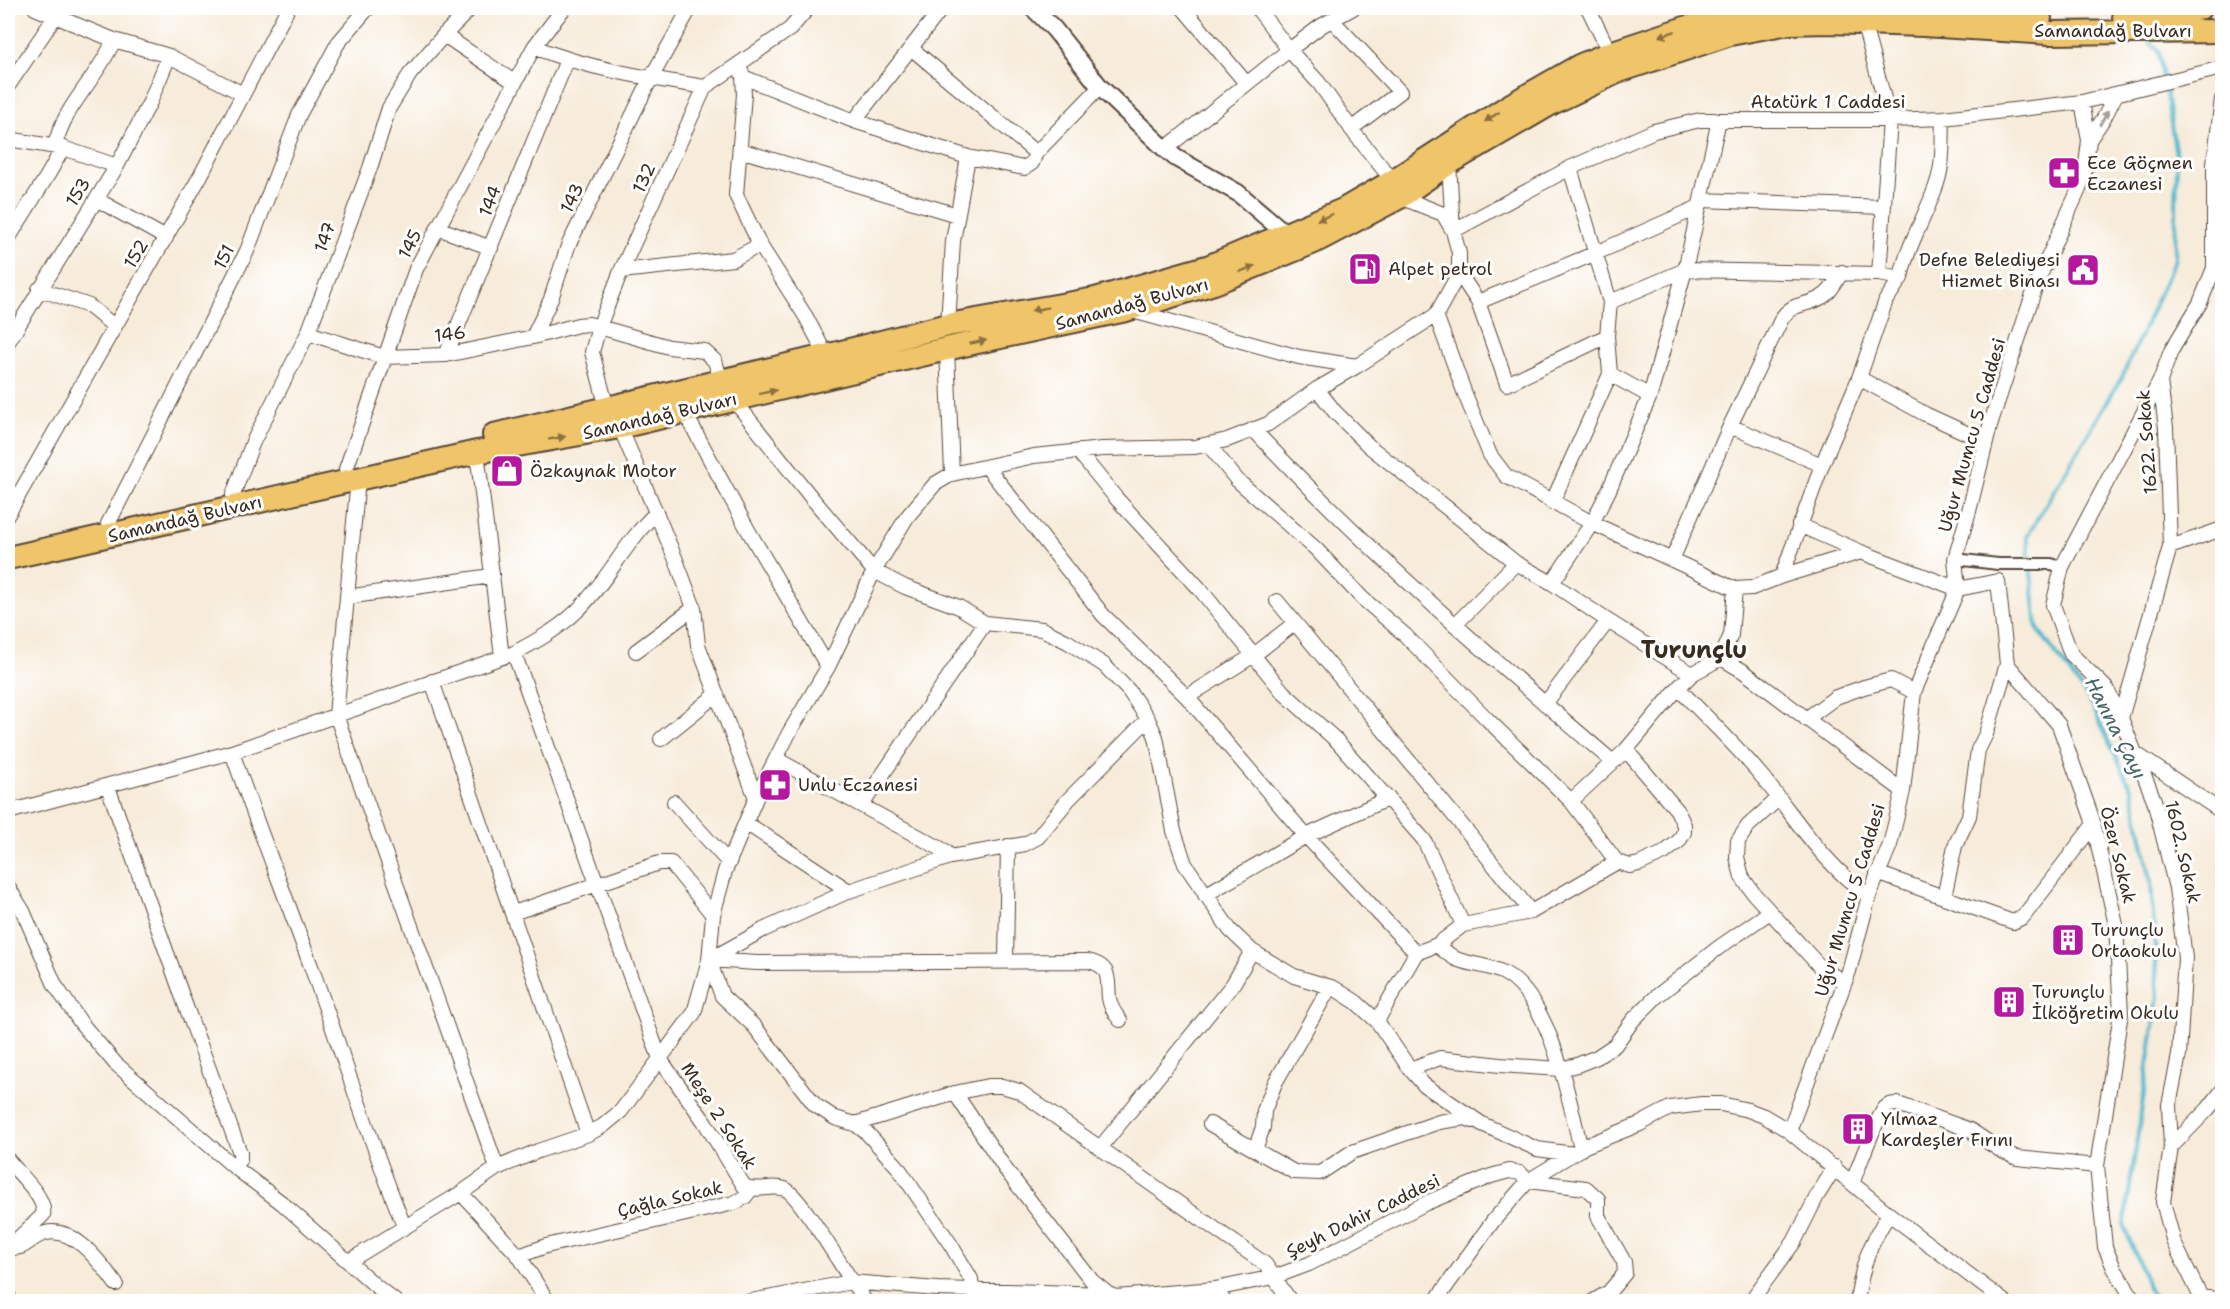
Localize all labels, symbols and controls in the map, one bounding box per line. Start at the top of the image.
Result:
street label: Samandağ Bulvarı [2034,19,2192,43]
one-way arrow [1658,30,1676,39]
street label: Atatürk 1 Caddesi [1750,90,1906,114]
one-way arrow [2098,110,2109,126]
one-way arrow [1484,111,1500,122]
place label: Ece Göçmen Eczanesi [2087,151,2193,196]
pharmacy icon: Ece Göçmen Eczanesi [2046,155,2082,191]
street label: 132 [627,159,661,197]
street label: 153 [60,173,96,211]
street label: 143 [554,179,590,217]
street label: 144 [473,182,507,220]
one-way arrow [1316,213,1334,222]
street label: 147 [308,218,342,256]
street label: 145 [393,225,427,263]
street label: 152 [118,235,154,273]
street label: 151 [208,240,240,274]
place label: Defne Belediyesi Hizmet Binası [1919,248,2060,293]
fuel station icon: Alpet petrol [1347,251,1383,287]
public building icon: Defne Belediyesi Hizmet Binası [2065,252,2101,288]
place label: Alpet petrol [1388,257,1493,281]
one-way arrow [1238,264,1256,273]
street label: Samandağ Bulvarı [1053,272,1211,336]
one-way arrow [1031,304,1050,313]
street label: 146 [433,320,467,348]
street label: Uğur Mumcu 5 Caddesi [1933,335,2011,535]
one-way arrow [969,337,988,346]
one-way arrow [759,386,777,396]
street label: Samandağ Bulvarı [581,387,739,445]
street label: 1622. Sokak [2131,389,2163,495]
one-way arrow [548,433,567,442]
shop icon: Özkaynak Motor [489,453,525,489]
place label: Özkaynak Motor [530,459,677,483]
street label: Samandağ Bulvarı [106,490,264,548]
district label: Turunçlu [1641,634,1747,666]
water label: Hanna Çayı [2079,672,2153,784]
pharmacy icon: Unlu Eczanesi [757,767,793,803]
place label: Unlu Eczanesi [798,773,918,797]
street label: 1602. Sokak [2160,798,2206,906]
street label: Uğur Mumcu 5 Caddesi [1809,800,1891,1000]
street label: Özer Sokak [2094,804,2142,906]
place label: Turunçlu Ortaokulu [2091,918,2177,963]
building icon: Turunçlu Ortaokulu [2050,922,2086,958]
place label: Turunçlu İlköğretim Okulu [2032,980,2179,1025]
building icon: Turunçlu İlköğretim Okulu [1991,984,2027,1020]
street label: Meşe 2 Sokak [676,1058,762,1174]
place label: Yılmaz Kardeşler Fırını [1881,1107,2013,1152]
building icon: Yılmaz Kardeşler Fırını [1840,1111,1876,1147]
street label: Şeyh Dahir Caddesi [1282,1168,1444,1264]
street label: Çağla Sokak [615,1175,725,1223]

